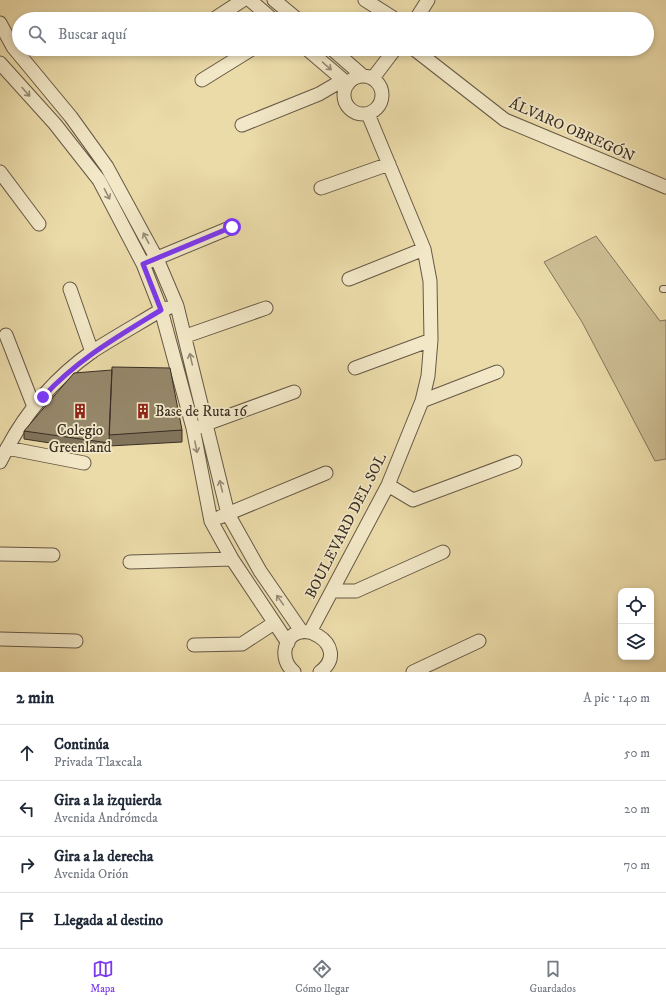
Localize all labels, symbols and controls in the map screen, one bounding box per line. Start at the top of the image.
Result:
search box [12,12,654,56]
icon: search [26,23,48,45]
text: Buscar aquí [58,25,126,44]
one-way arrow [322,62,333,71]
one-way arrow [22,87,31,97]
street label: ÁLVARO OBREGÓN [506,93,638,166]
one-way arrow [103,188,111,200]
route start [223,218,241,236]
one-way arrow [141,232,149,244]
one-way arrow [186,353,194,366]
route end [34,388,52,406]
building icon: Colegio Greenland [71,402,89,420]
building icon: Base de Ruta 16 [134,402,152,420]
place label: Base de Ruta 16 [155,402,248,421]
place label: Colegio Greenland [49,421,112,457]
one-way arrow [193,440,201,453]
street label: BOULEVARD DEL SOL [301,450,391,602]
one-way arrow [217,479,224,492]
map controls [618,588,654,660]
button: locate [618,588,654,624]
one-way arrow [276,595,284,606]
button: layers [618,624,654,660]
text: 2 min [16,687,54,709]
text: A pie · 140 m [583,690,650,706]
text: Continúa [54,735,109,754]
icon: ahead [16,742,38,764]
text: 50 m [624,745,650,761]
text: Privada Tlaxcala [54,754,142,770]
text: Gira a la izquierda [54,791,162,810]
icon: left [16,798,38,820]
text: 20 m [624,801,650,817]
text: Avenida Andrómeda [54,810,158,826]
text: Gira a la derecha [54,847,153,866]
icon: right [16,854,38,876]
text: 70 m [624,857,650,873]
text: Avenida Orión [54,866,129,882]
icon: arrive [16,910,38,932]
text: Llegada al destino [54,911,163,930]
tab: Mapa [90,958,115,996]
tab: Cómo llegar [295,958,349,996]
tab: Guardados [529,958,576,996]

